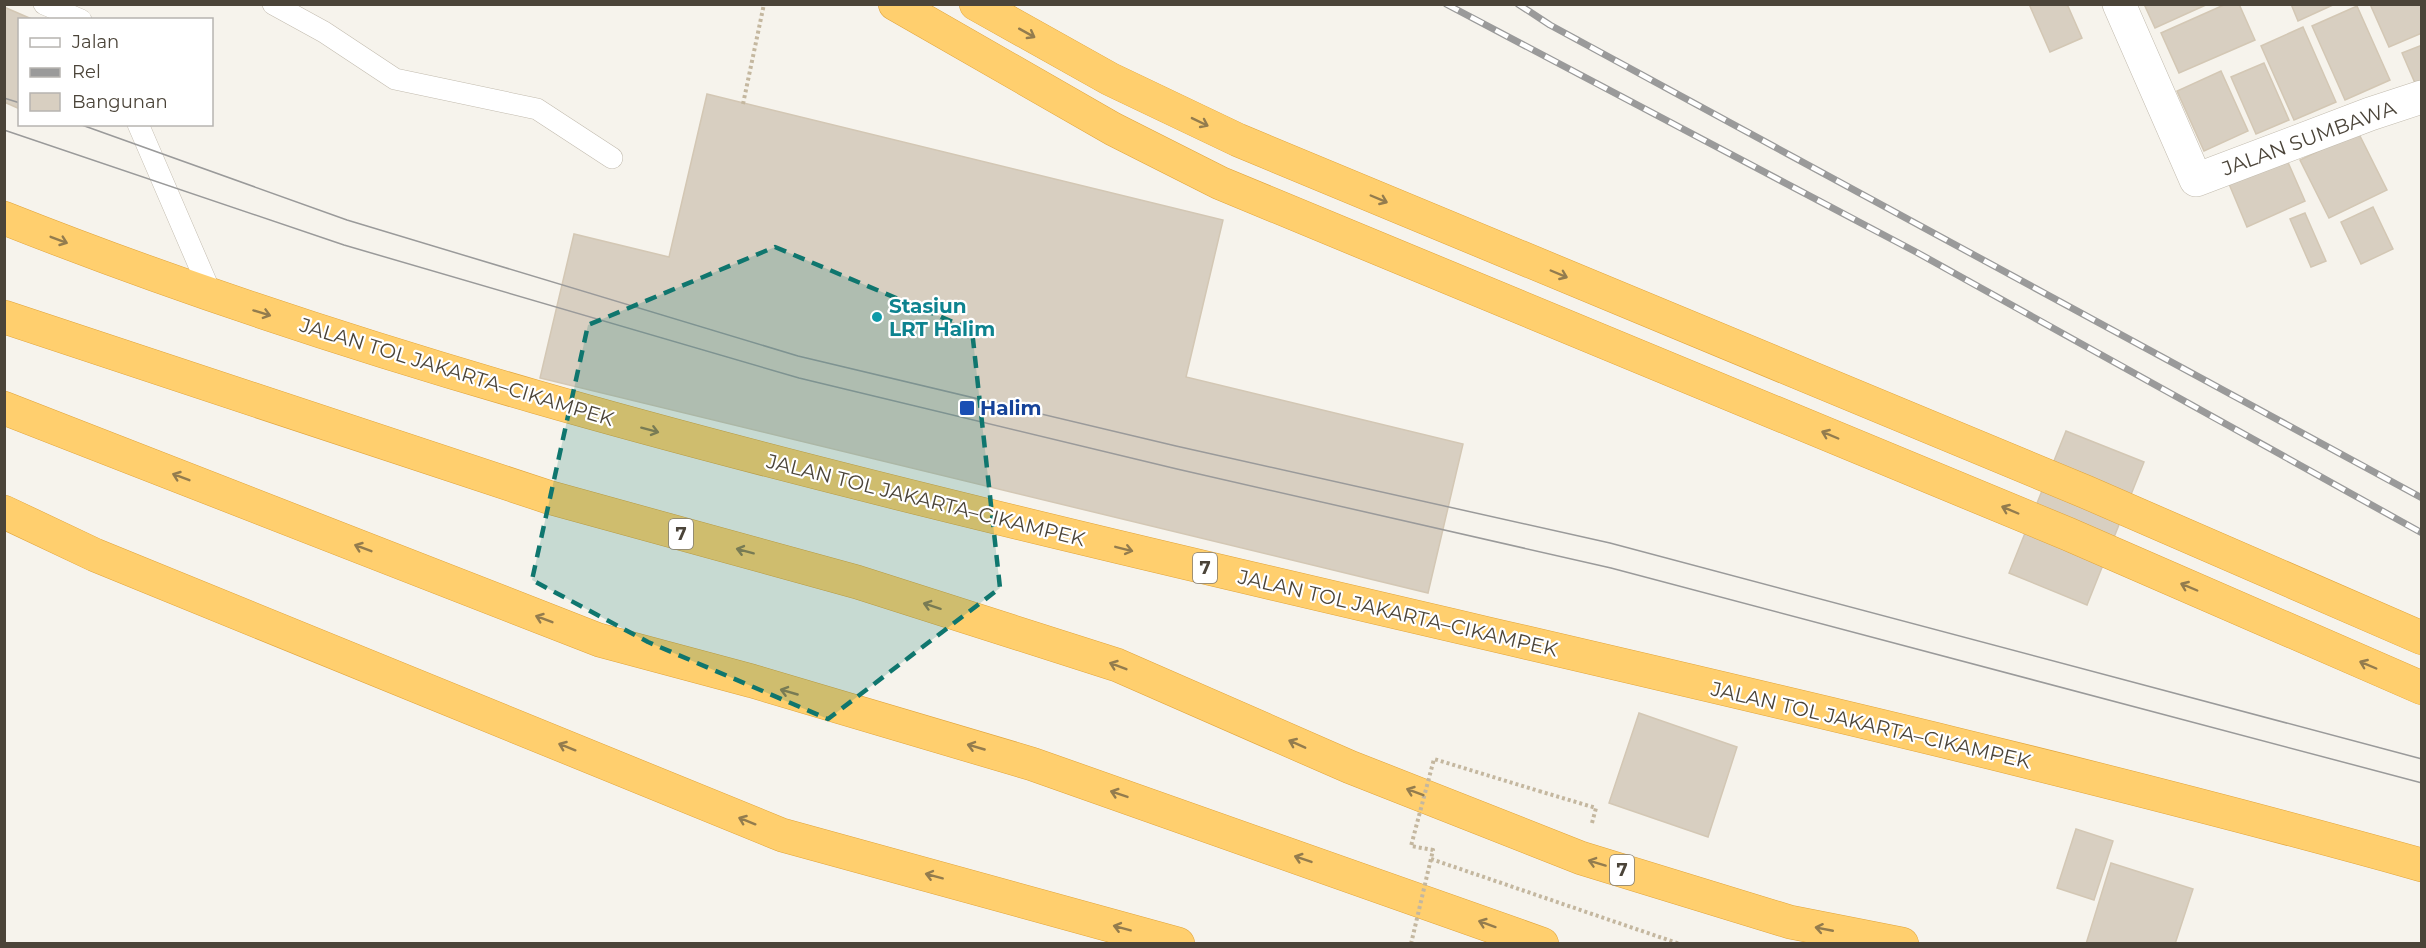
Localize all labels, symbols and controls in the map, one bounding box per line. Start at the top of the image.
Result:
legend [18,18,213,126]
one-way arrow [1018,27,1035,39]
text: Jalan [71,31,119,53]
text: Rel [72,61,101,83]
text: Bangunan [72,91,168,113]
street label: JALAN SUMBAWA [2218,95,2400,181]
one-way arrow [1191,117,1209,129]
one-way arrow [1370,194,1388,205]
one-way arrow [49,235,68,246]
one-way arrow [1550,269,1568,280]
place label: Stasiun LRT Halim [889,294,995,341]
one-way arrow [252,308,271,319]
marker: Stasiun LRT Halim [870,310,884,324]
street label: JALAN TOL JAKARTA–CIKAMPEK [296,312,618,432]
place label: Halim [980,396,1042,420]
marker: Halim [958,399,976,417]
one-way arrow [640,425,659,436]
one-way arrow [1821,429,1839,440]
street label: JALAN TOL JAKARTA–CIKAMPEK [763,449,1088,551]
one-way arrow [172,471,191,482]
one-way arrow [2001,504,2019,515]
road number: 7 [669,519,693,549]
one-way arrow [354,542,372,553]
one-way arrow [1114,543,1133,555]
one-way arrow [736,545,755,556]
road number: 7 [1193,553,1217,583]
street label: JALAN TOL JAKARTA–CIKAMPEK [1235,564,1561,662]
one-way arrow [2180,581,2199,592]
one-way arrow [923,600,942,611]
one-way arrow [535,613,554,624]
one-way arrow [2359,658,2377,670]
one-way arrow [1109,659,1128,670]
street label: JALAN TOL JAKARTA–CIKAMPEK [1708,676,2034,774]
one-way arrow [780,686,799,697]
one-way arrow [1288,737,1306,749]
one-way arrow [558,741,577,752]
one-way arrow [967,741,986,752]
one-way arrow [1406,786,1425,797]
one-way arrow [1111,788,1129,799]
one-way arrow [739,815,757,826]
one-way arrow [1295,852,1313,863]
road number: 7 [1610,855,1634,885]
one-way arrow [1588,857,1607,868]
one-way arrow [925,870,944,882]
one-way arrow [1478,918,1497,929]
one-way arrow [1113,922,1132,933]
one-way arrow [1815,923,1834,934]

